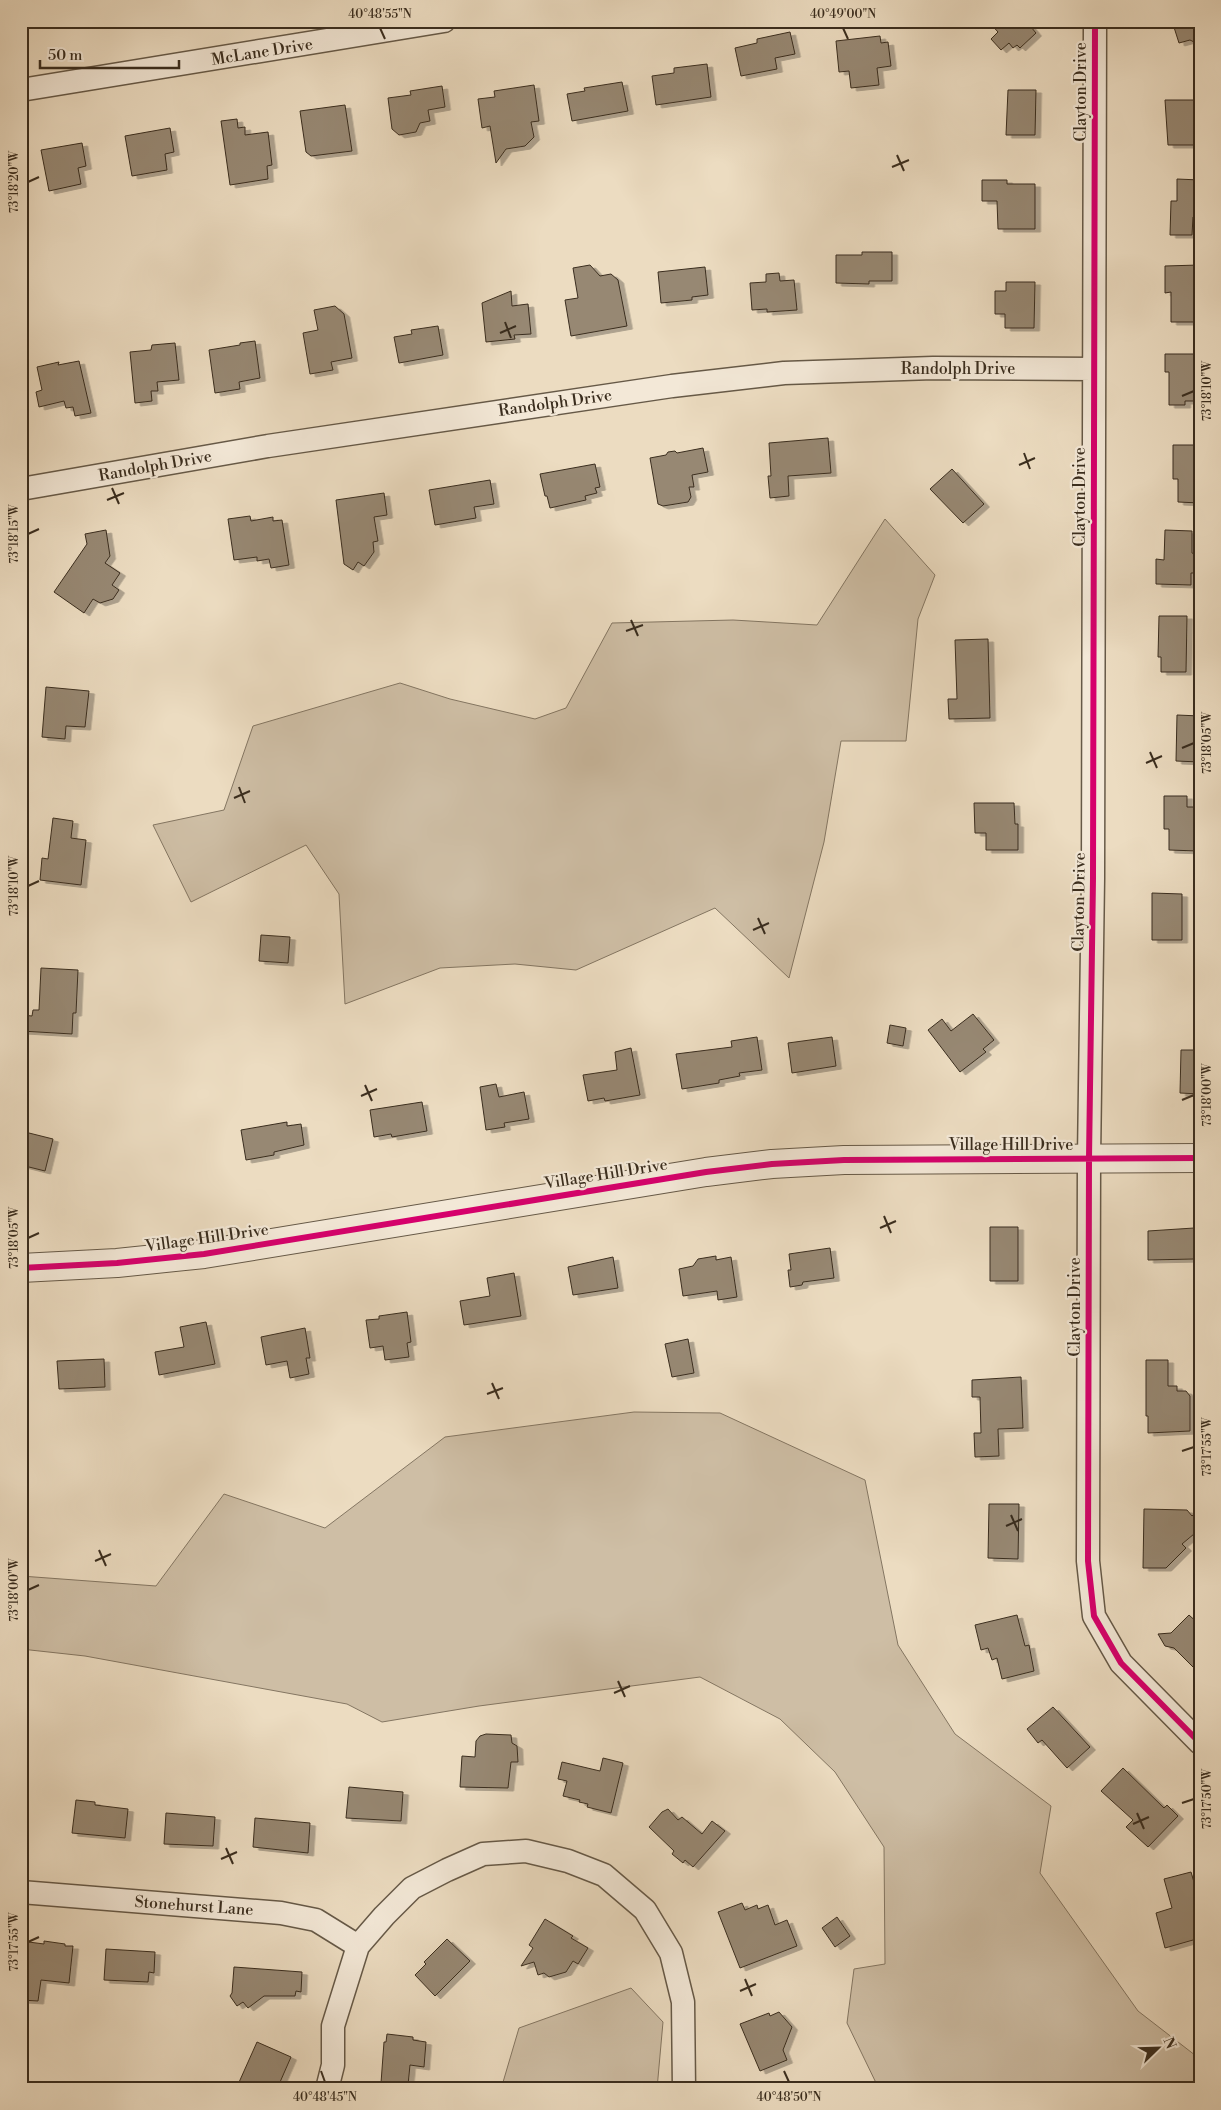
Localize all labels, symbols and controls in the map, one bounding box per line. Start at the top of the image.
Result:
text: 40°48'55"N [348,7,412,22]
text: 40°49'00"N [810,7,876,22]
street label: McLane Drive [210,34,314,70]
scale bar [40,38,179,70]
street label: Clayton Drive [1071,42,1091,142]
text: 50 m [48,46,82,65]
text: 73°18'20"W [7,150,22,213]
street label: Randolph Drive [901,359,1015,379]
text: 73°18'10"W [1200,360,1215,421]
street label: Randolph Drive [497,385,613,421]
street label: Randolph Drive [97,446,213,486]
street label: Clayton Drive [1070,447,1090,547]
text: 73°18'15"W [7,503,22,564]
text: 73°18'05"W [1200,711,1215,774]
street label: Clayton Drive [1068,852,1090,952]
text: 73°18'10"W [7,855,22,916]
text: 73°18'00"W [1200,1062,1215,1127]
street label: Village Hill Drive [948,1135,1073,1155]
street label: Village Hill Drive [542,1154,669,1194]
text: 73°18'05"W [7,1206,22,1269]
street label: Village Hill Drive [143,1219,270,1257]
street label: Clayton Drive [1065,1257,1085,1357]
text: 73°17'55"W [1200,1416,1215,1477]
text: 73°18'00"W [7,1557,22,1622]
text: 73°17'50"W [1200,1768,1215,1829]
street label: Stonehurst Lane [134,1892,254,1920]
text: 73°17'55"W [7,1911,22,1972]
north arrow [1134,2022,1184,2072]
text: N [1159,2035,1179,2052]
text: 40°48'45"N [293,2090,357,2105]
text: 40°48'50"N [757,2090,822,2105]

